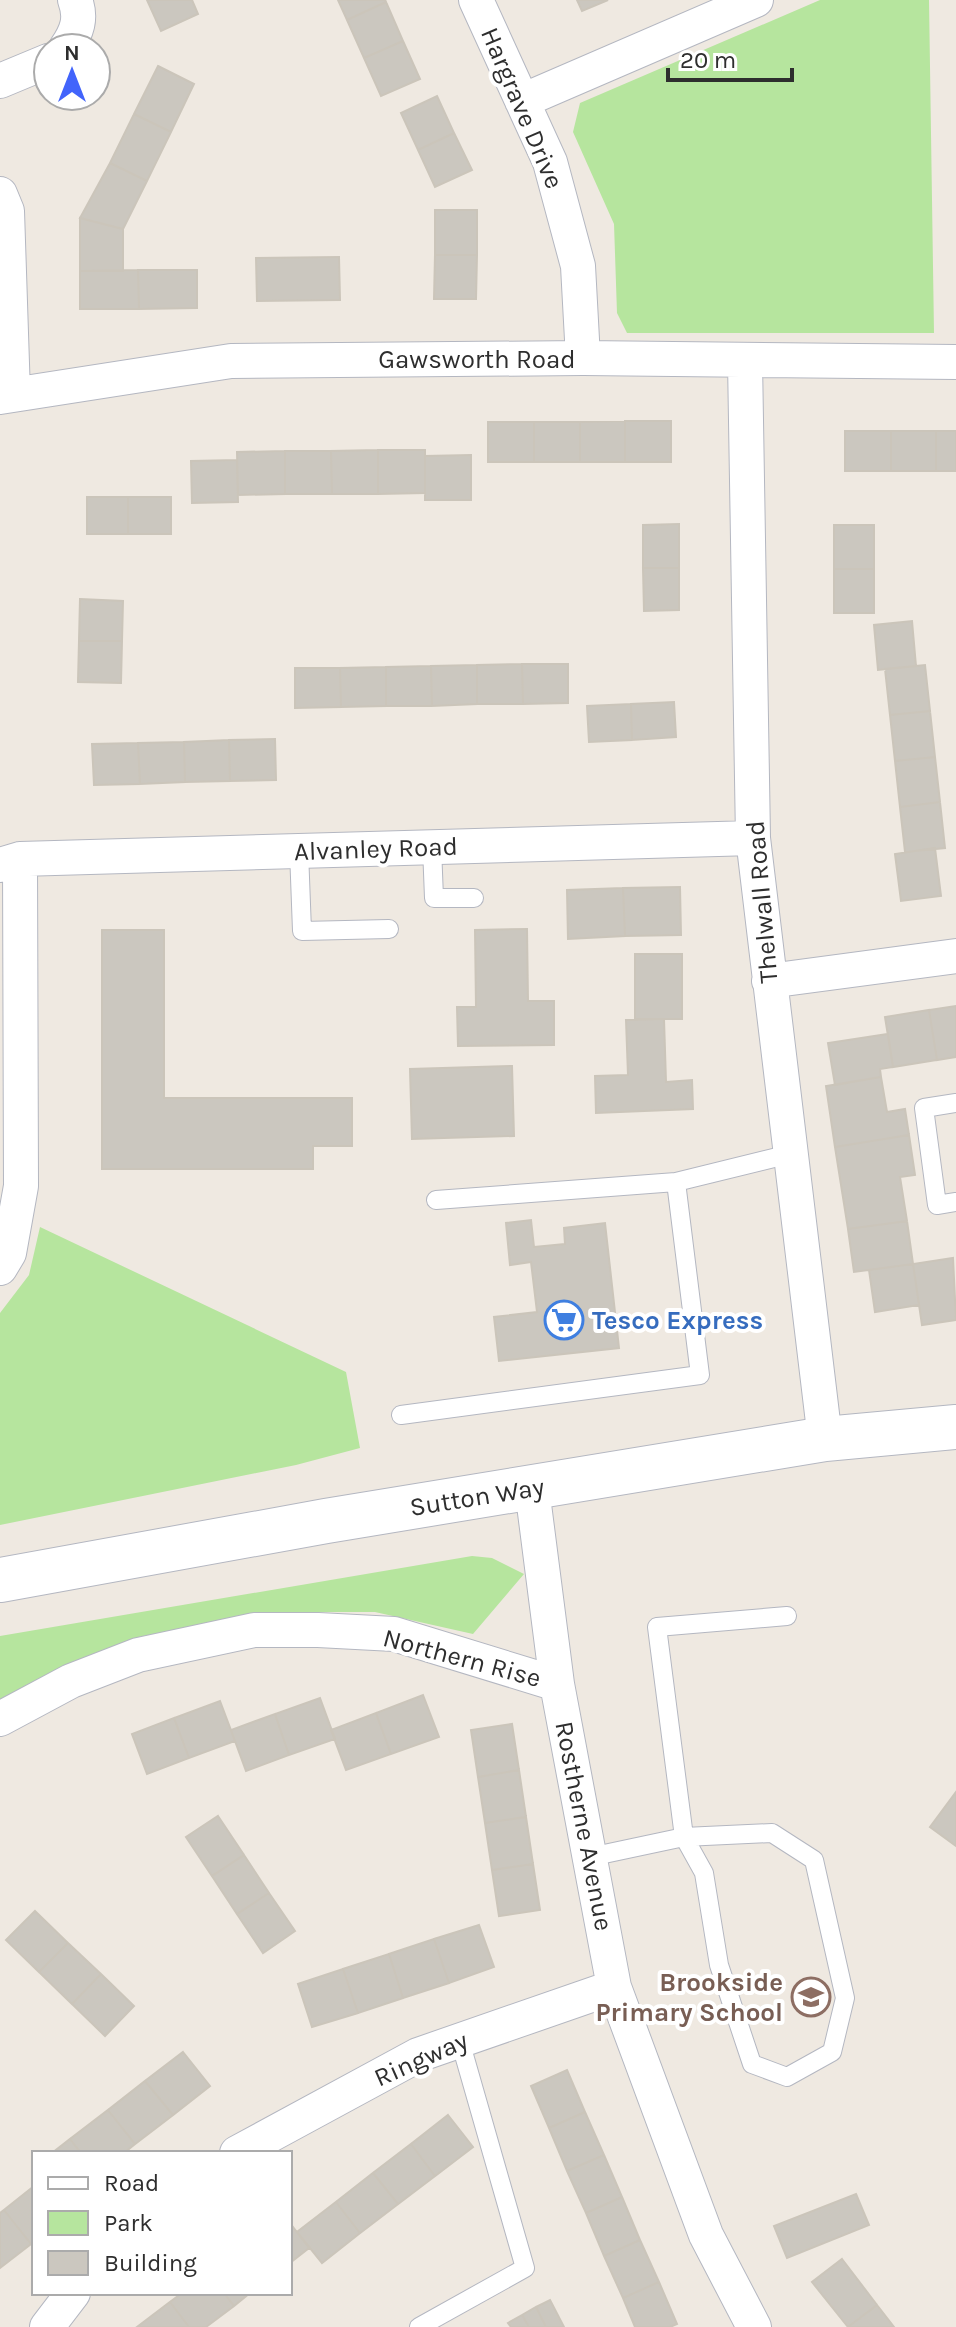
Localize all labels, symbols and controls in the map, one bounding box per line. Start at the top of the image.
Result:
street label: Hargrave Drive [474,23,570,193]
north arrow [32,32,112,112]
scale bar [668,32,792,82]
text: N [64,40,80,66]
text: 20 m [680,46,736,74]
street label: Gawsworth Road [378,344,576,375]
street label: Thelwall Road [739,819,785,985]
street label: Alvanley Road [293,831,459,867]
supermarket icon: Tesco Express [543,1299,585,1341]
place label: Tesco Express [592,1305,763,1336]
street label: Sutton Way [407,1471,547,1523]
street label: Northern Rise [380,1622,544,1694]
street label: Rostherne Avenue [548,1719,620,1933]
place label: Brookside Primary School [596,1967,783,2028]
school or university icon: Brookside Primary School [790,1976,832,2018]
street label: Ringway [369,2025,473,2093]
legend [32,2151,292,2295]
text: Road [104,2169,159,2197]
text: Park [104,2209,153,2237]
text: Building [104,2249,197,2277]

